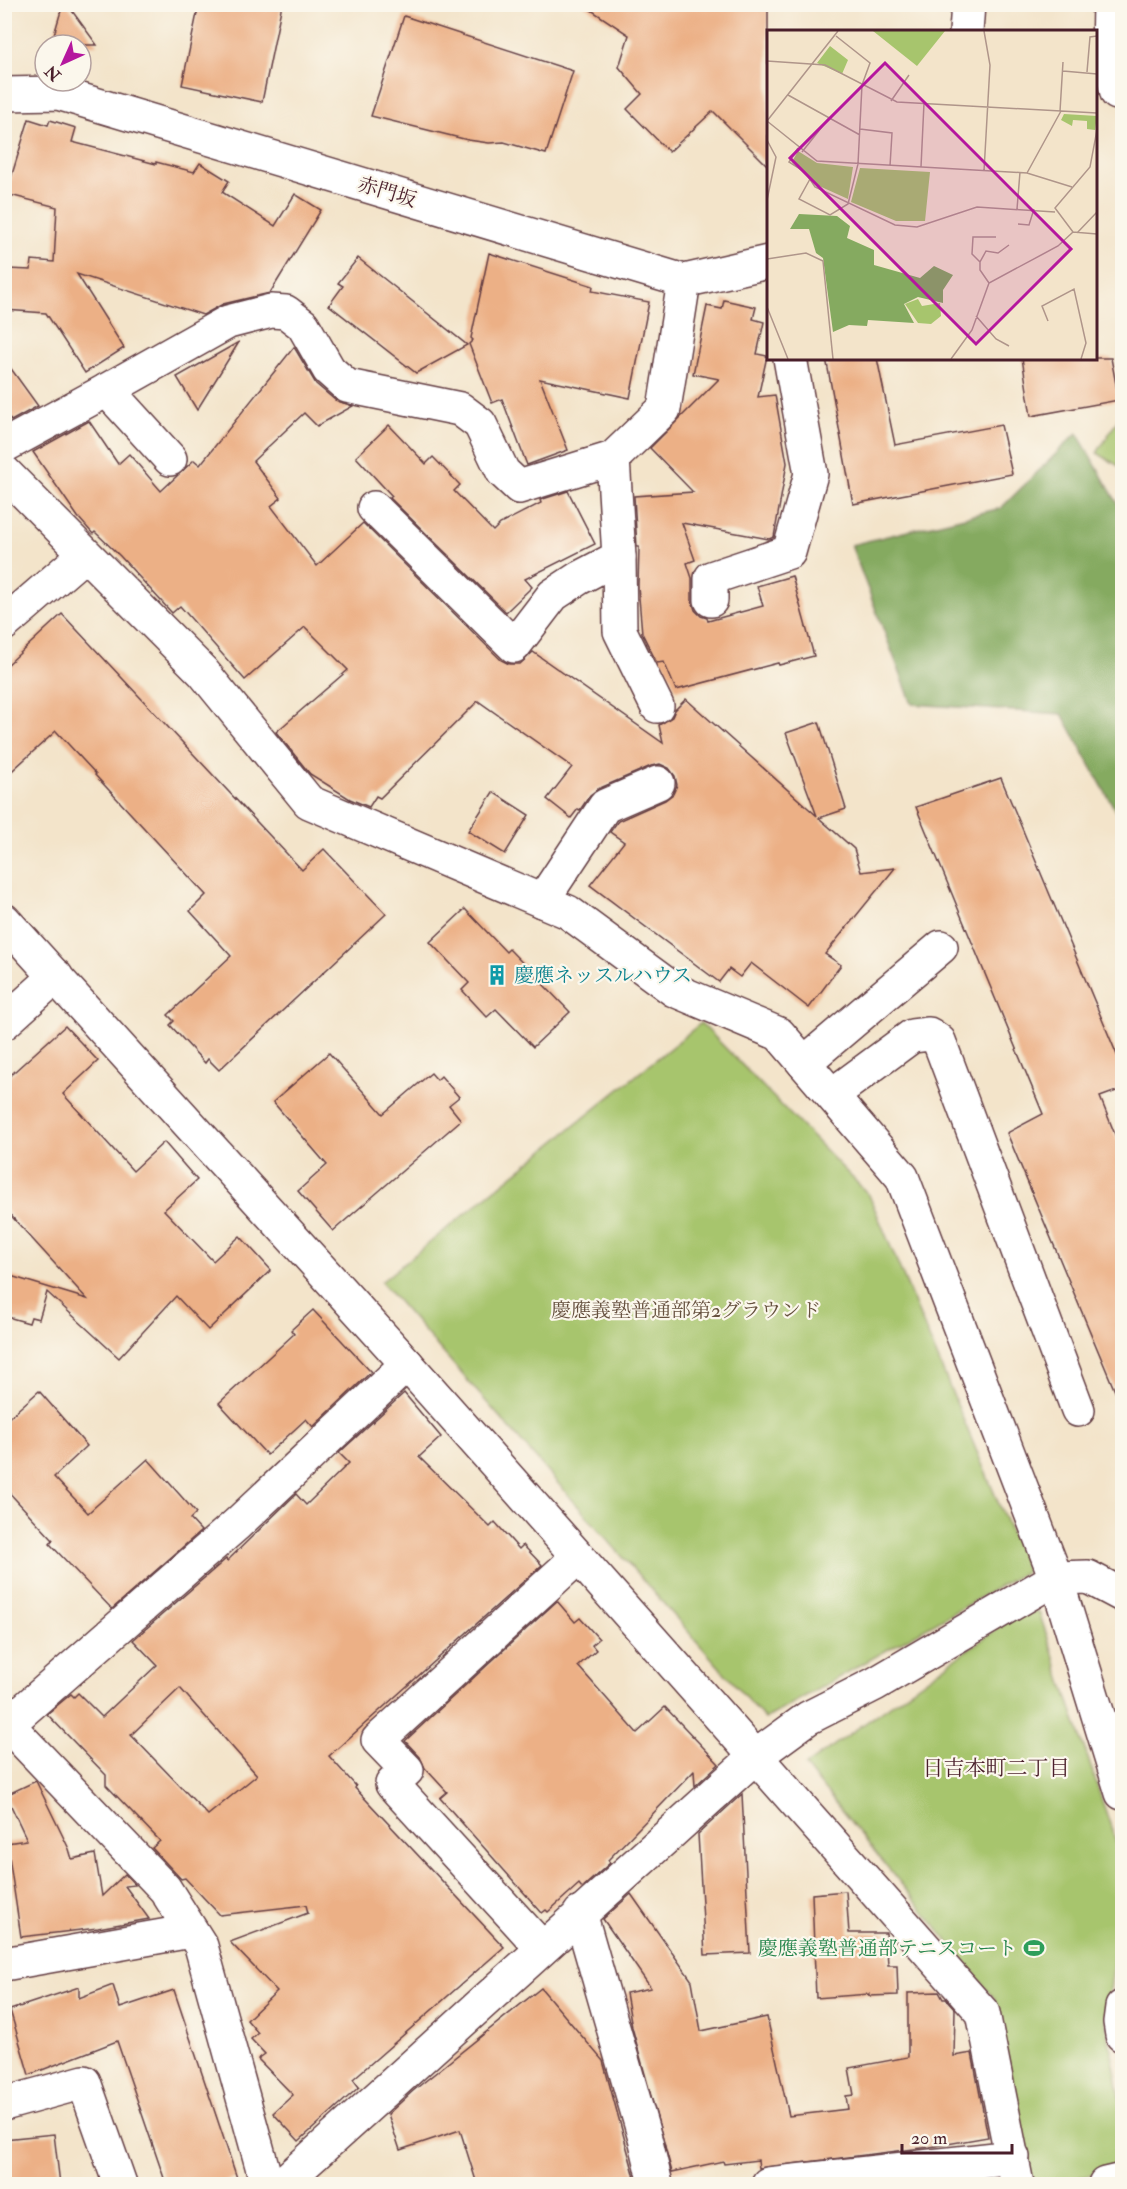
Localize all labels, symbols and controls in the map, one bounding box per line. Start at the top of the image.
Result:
inset map [767,30,1097,360]
north arrow [33,33,93,93]
text: N [40,60,66,86]
street label: 赤門坂 [355,171,419,213]
building icon: 慶應ネッスルハウス [485,963,509,987]
place label: 慶應ネッスルハウス [514,963,692,988]
park label: 慶應義塾普通部第2グラウンド [551,1298,821,1323]
district label: 日吉本町二丁目 [923,1755,1070,1782]
place label: 慶應義塾普通部テニスコート [758,1936,1017,1961]
sports icon: 慶應義塾普通部テニスコート [1022,1936,1046,1960]
scale bar [902,2117,1012,2155]
text: 20 m [911,2127,947,2150]

